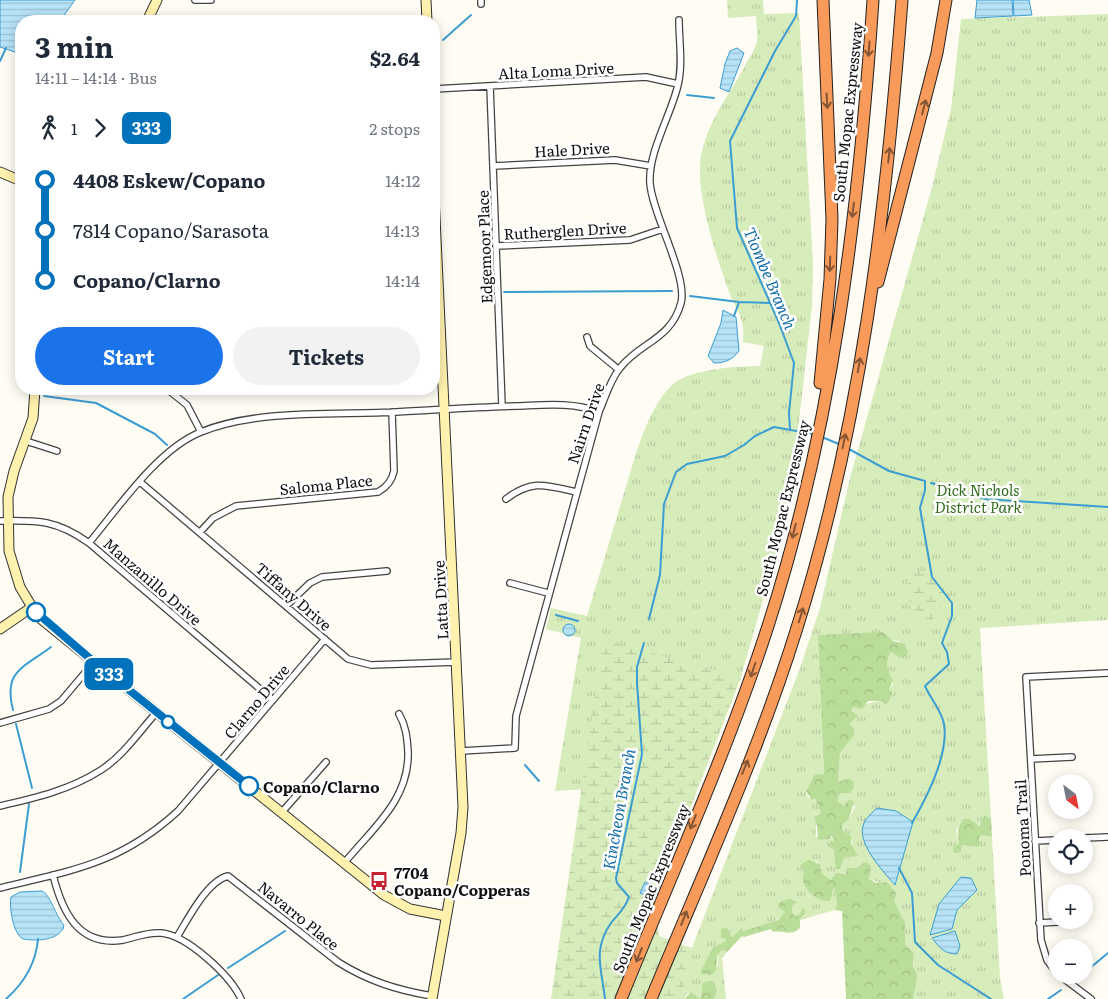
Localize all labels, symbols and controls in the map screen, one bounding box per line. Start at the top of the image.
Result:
street label: South Mopac Expressway [826,21,868,203]
text: 3 min [35,25,114,67]
one-way arrow [865,40,874,56]
text: $2.64 [370,44,420,72]
street label: Alta Loma Drive [497,55,615,85]
text: 14:11 – 14:14 · Bus [35,65,157,89]
one-way arrow [822,93,831,109]
one-way arrow [920,99,929,115]
icon: walk [35,114,63,142]
icon: forward [86,114,114,142]
text: 333 [132,114,161,141]
text: 1 [71,116,78,140]
text: 2 stops [369,116,420,140]
street label: Hale Drive [534,136,611,162]
one-way arrow [884,147,894,163]
text: 4408 Eskew/Copano [73,166,265,194]
text: 14:12 [385,168,420,192]
street label: Edgemoor Place [471,190,497,304]
one-way arrow [848,202,858,218]
street label: Rutherglen Drive [503,215,627,245]
text: 7814 Copano/Sarasota [73,216,269,244]
text: 14:13 [385,218,420,242]
water label: Tiombe Branch [739,223,803,333]
one-way arrow [826,255,835,271]
text: Copano/Clarno [73,266,221,294]
text: 14:14 [385,268,420,292]
button: Start [35,327,223,385]
button: Tickets [233,327,420,385]
one-way arrow [854,357,864,373]
street label: Nairn Drive [560,379,610,467]
street label: South Mopac Expressway [749,417,815,598]
one-way arrow [840,433,849,449]
street label: Saloma Place [278,468,374,500]
park label: Dick Nichols District Park [934,478,1022,518]
one-way arrow [789,522,799,538]
street label: Manzanillo Drive [99,532,207,630]
street label: Tiffany Drive [251,556,337,636]
street label: Latta Drive [426,559,454,640]
unlabelled marker [26,602,46,622]
one-way arrow [797,607,807,623]
line badge: 333 [80,658,138,690]
street label: Clarno Drive [218,658,294,743]
text: 333 [94,660,124,687]
one-way arrow [747,662,757,678]
unlabelled marker [161,715,175,729]
water label: Kincheon Branch [596,746,641,871]
one-way arrow [741,760,751,775]
north arrow [1048,774,1092,819]
map controls [1048,774,1093,984]
place label: Copano/Clarno [263,775,380,798]
marker: Copano/Clarno [239,776,259,796]
street label: Ponoma Trail [1008,779,1036,877]
street label: South Mopac Expressway [605,800,695,976]
one-way arrow [688,813,697,829]
button: locate [1048,829,1093,874]
place label: 7704 Copano/Copperas [394,861,531,901]
bus stop icon: 7704 Copano/Copperas [368,870,390,892]
street label: Navarro Place [253,875,345,955]
button: + [1048,884,1093,929]
one-way arrow [680,911,690,926]
button: − [1048,939,1093,984]
one-way arrow [633,947,643,962]

